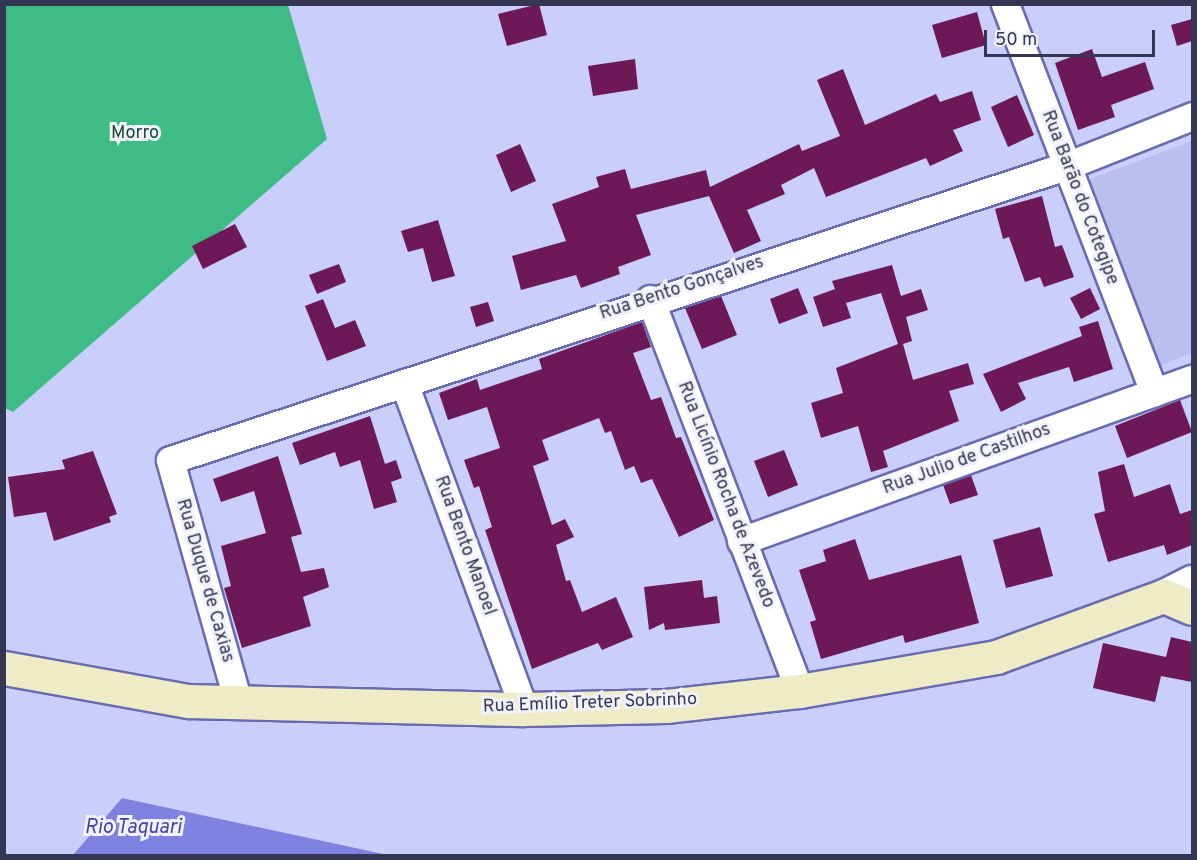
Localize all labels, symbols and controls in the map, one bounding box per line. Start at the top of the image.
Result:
scale bar [987,18,1158,56]
text: 50 m [995,29,1037,52]
street label: Rua Barão do Cotegipe [1036,108,1122,288]
park label: Morro [111,123,159,145]
street label: Rua Bento Gonçalves [597,252,767,326]
street label: Rua Licínio Rocha de Azevedo [672,378,778,612]
street label: Rua Julio de Castilhos [880,420,1054,500]
street label: Rua Bento Manoel [429,473,499,619]
street label: Rua Duque de Caxias [170,497,238,665]
street label: Rua Emílio Treter Sobrinho [482,689,698,719]
water label: Rio Taquari [84,816,182,840]

